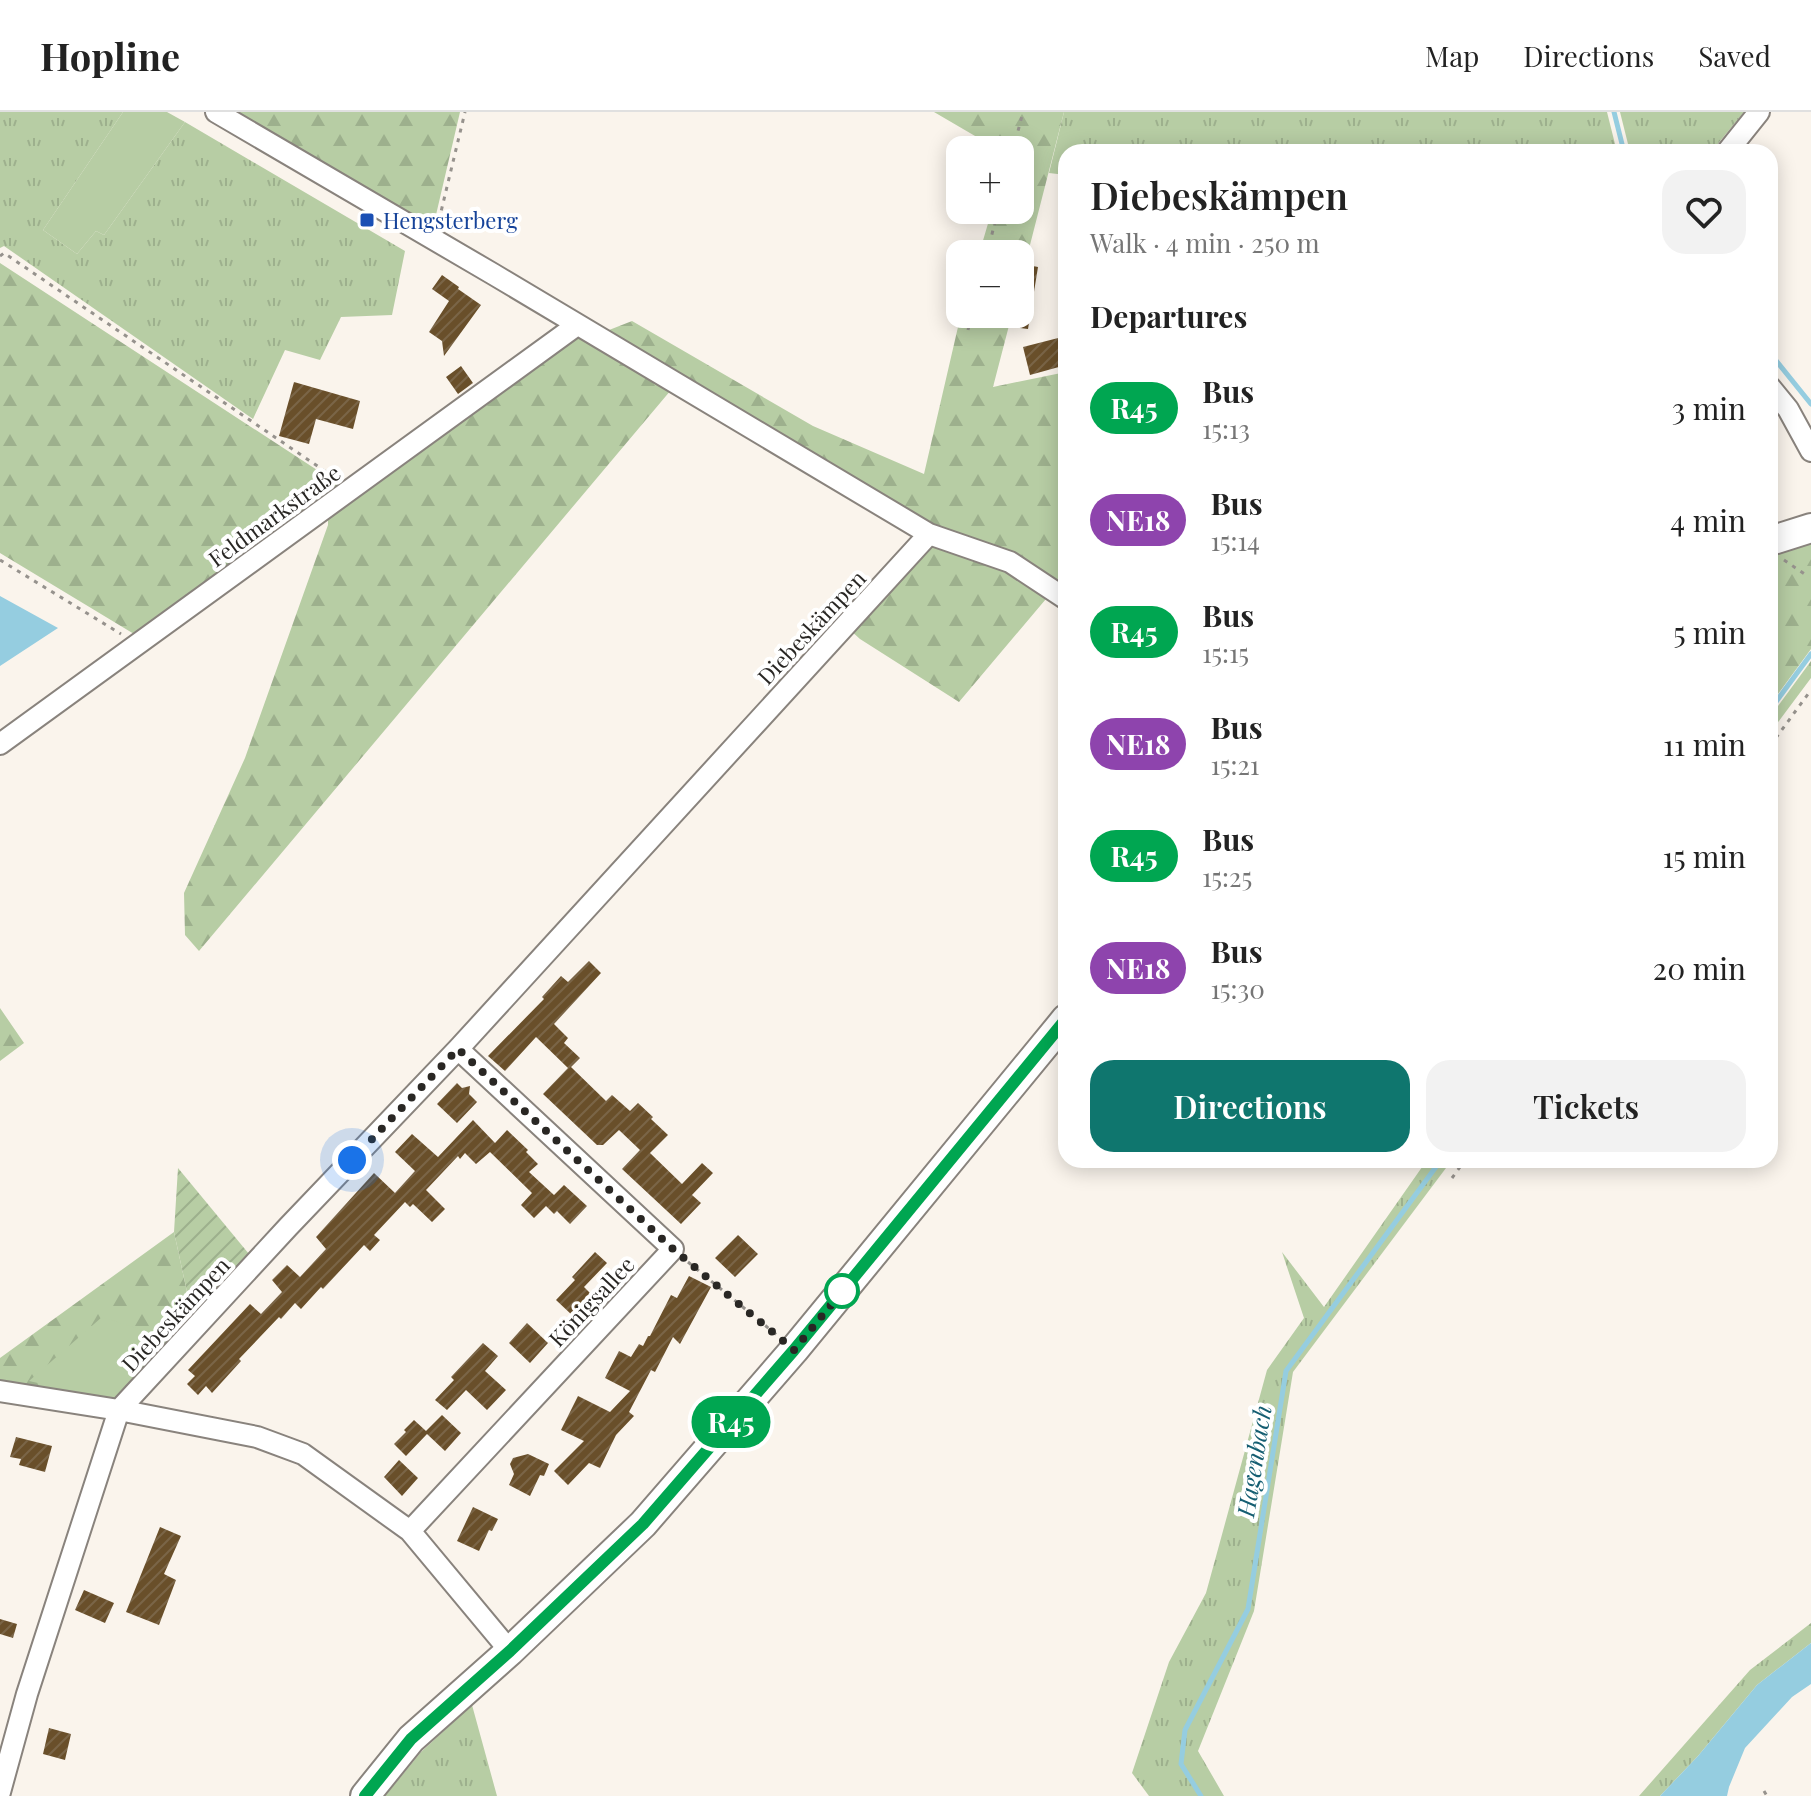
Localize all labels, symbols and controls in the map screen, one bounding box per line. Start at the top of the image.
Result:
text: Hopline [40,30,180,81]
text: Map [1425,37,1479,74]
text: Directions [1523,37,1654,74]
text: Saved [1698,37,1771,74]
map controls [946,136,1034,328]
button: + [946,136,1034,224]
text: Diebeskämpen [1090,169,1348,220]
button: heart [1662,170,1746,254]
place label: Hengsterberg [383,205,518,235]
marker: Hengsterberg [358,211,376,229]
text: Walk · 4 min · 250 m [1090,225,1320,260]
button: − [946,240,1034,328]
text: Departures [1090,296,1247,336]
text: Bus [1202,371,1254,411]
text: 3 min [1672,388,1746,428]
text: R45 [1110,389,1158,426]
text: 15:13 [1202,411,1250,446]
street label: Feldmarkstraße [202,457,346,573]
text: Bus [1210,483,1263,523]
text: 4 min [1670,500,1746,540]
text: NE18 [1106,501,1170,538]
text: 15:14 [1210,523,1260,558]
street label: Diebeskämpen [750,563,872,691]
text: Bus [1202,595,1254,635]
text: 5 min [1673,612,1746,652]
text: R45 [1110,613,1158,650]
text: 15:15 [1202,635,1249,670]
text: Bus [1210,707,1263,747]
text: 11 min [1663,724,1746,764]
text: NE18 [1106,725,1170,762]
text: 15:21 [1210,747,1260,782]
text: Bus [1202,819,1254,859]
text: 15 min [1662,836,1746,876]
text: R45 [1110,837,1158,874]
text: 15:25 [1202,859,1252,894]
text: Bus [1210,931,1263,971]
text: 20 min [1653,948,1746,988]
text: NE18 [1106,949,1170,986]
text: 15:30 [1210,971,1265,1006]
button: Directions [1090,1060,1410,1152]
button: Tickets [1426,1060,1746,1152]
your location [332,1140,372,1180]
street label: Königsallee [542,1249,640,1353]
street label: Diebeskämpen [114,1250,236,1378]
unlabelled marker [825,1274,859,1308]
line badge: R45 [685,1396,777,1448]
text: R45 [707,1403,755,1440]
water label: Hagenbach [1228,1403,1278,1520]

